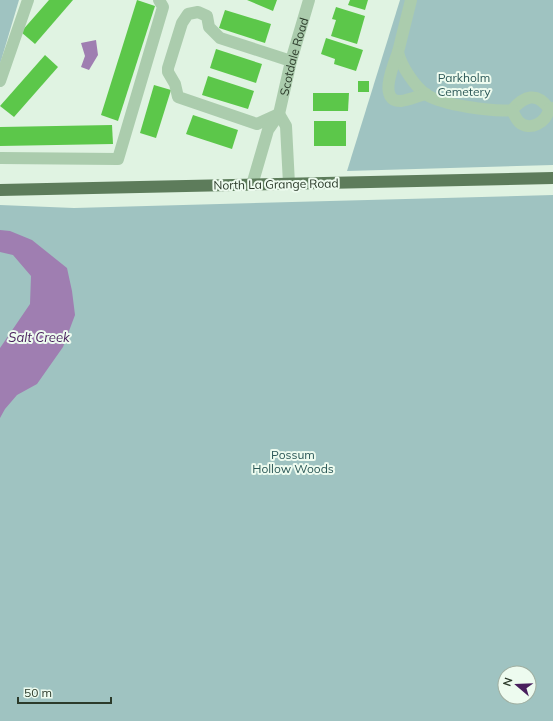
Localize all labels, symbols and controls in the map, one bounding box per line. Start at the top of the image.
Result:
street label: Scotdale Road [276,15,311,97]
park label: Parkholm Cemetery [437,70,491,99]
street label: North La Grange Road [213,175,339,193]
water label: Salt Creek [8,329,70,345]
park label: Possum Hollow Woods [252,447,334,476]
north arrow [497,665,537,705]
text: N [500,676,516,688]
scale bar [18,679,111,705]
text: 50 m [24,685,52,700]

